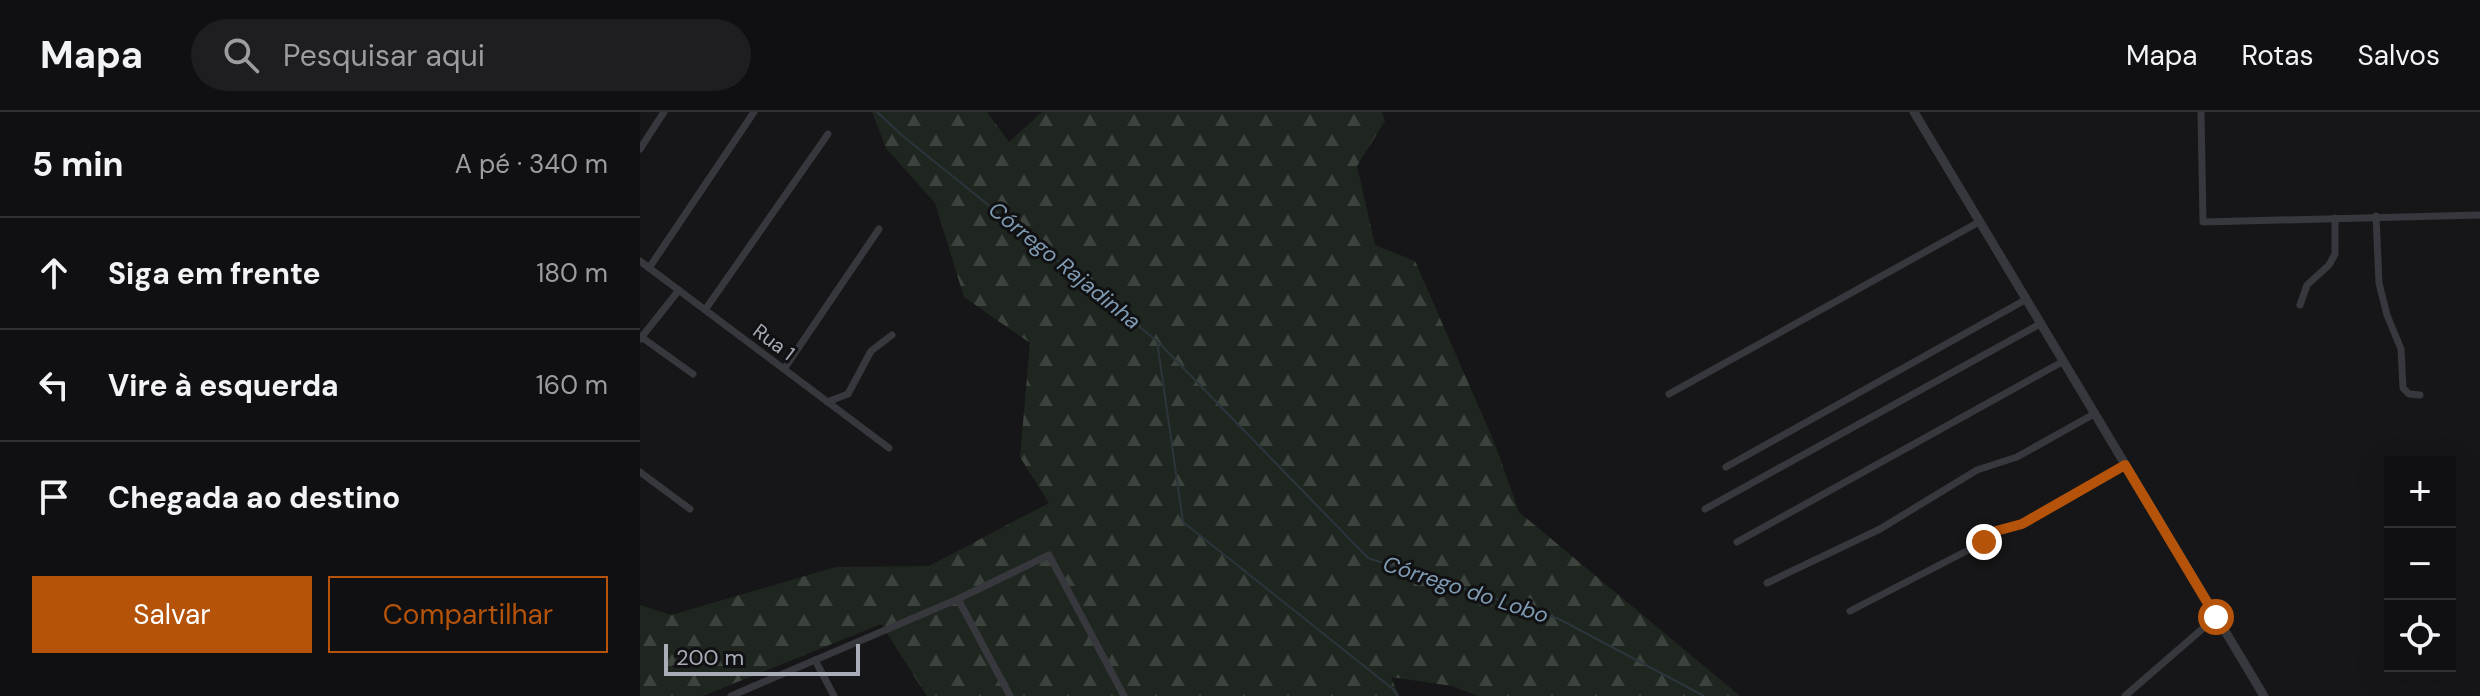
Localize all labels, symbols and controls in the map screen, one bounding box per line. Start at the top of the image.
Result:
search box [191,19,751,91]
text: Mapa [40,30,143,80]
icon: search [219,33,263,77]
text: Pesquisar aqui [283,36,485,75]
text: Mapa [2126,37,2197,74]
text: Rotas [2241,37,2314,74]
text: Salvos [2358,37,2440,74]
text: 5 min [32,142,123,187]
text: A pé · 340 m [455,147,608,181]
water label: Córrego Rajadinha [983,195,1147,336]
icon: ahead [32,251,76,295]
text: Siga em frente [108,254,321,293]
text: 180 m [536,256,608,290]
street label: Rua 1 [748,318,800,366]
icon: left [32,363,76,407]
text: Vire à esquerda [108,366,339,405]
text: 160 m [536,368,608,402]
map controls [2384,456,2456,672]
button: + [2384,456,2456,528]
icon: arrive [32,475,76,519]
text: Chegada ao destino [108,478,400,517]
route end [1966,524,2002,560]
button: − [2384,528,2456,600]
water label: Córrego do Lobo [1379,549,1552,630]
button: Salvar [32,576,312,653]
button: Compartilhar [328,576,608,653]
route start [2198,599,2234,635]
button: locate [2384,600,2456,672]
scale bar [664,640,860,676]
text: 200 m [676,643,744,672]

